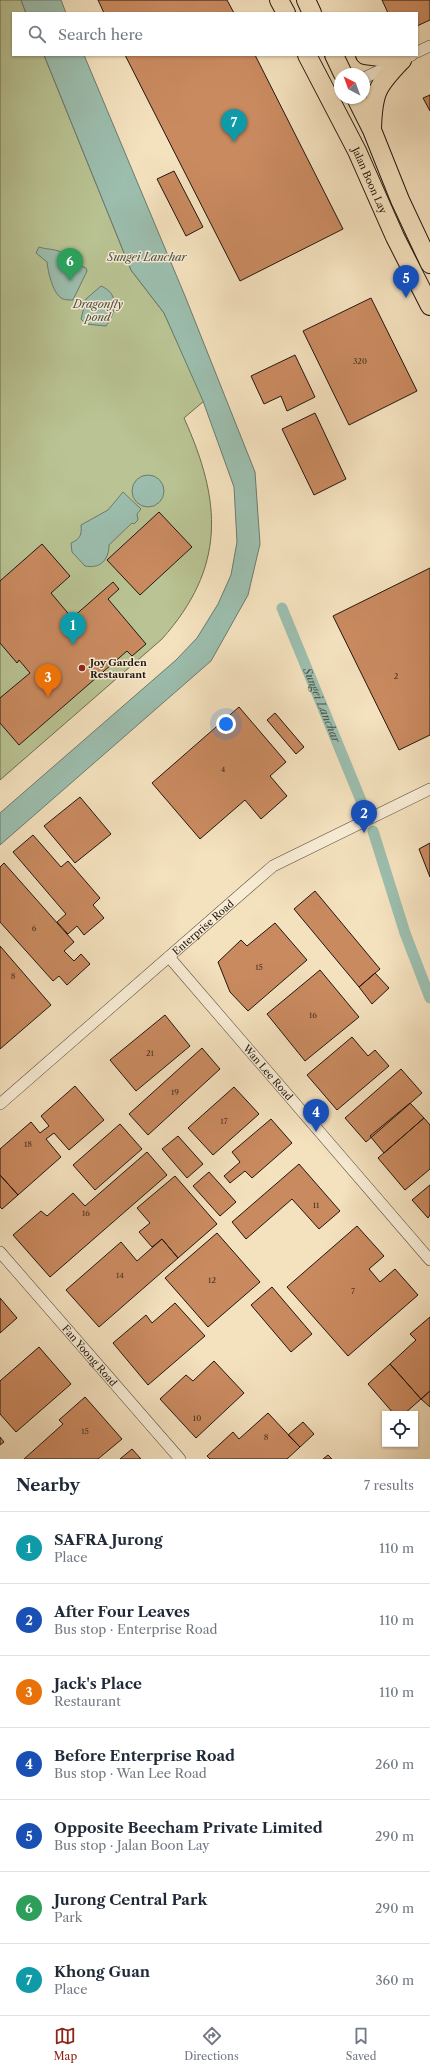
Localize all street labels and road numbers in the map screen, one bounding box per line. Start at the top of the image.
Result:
street label: Jalan Boon Lay [348,143,390,216]
street label: Enterprise Road [170,897,237,958]
street label: Wan Lee Road [240,1041,295,1103]
street label: Fan Yoong Road [59,1322,120,1389]

